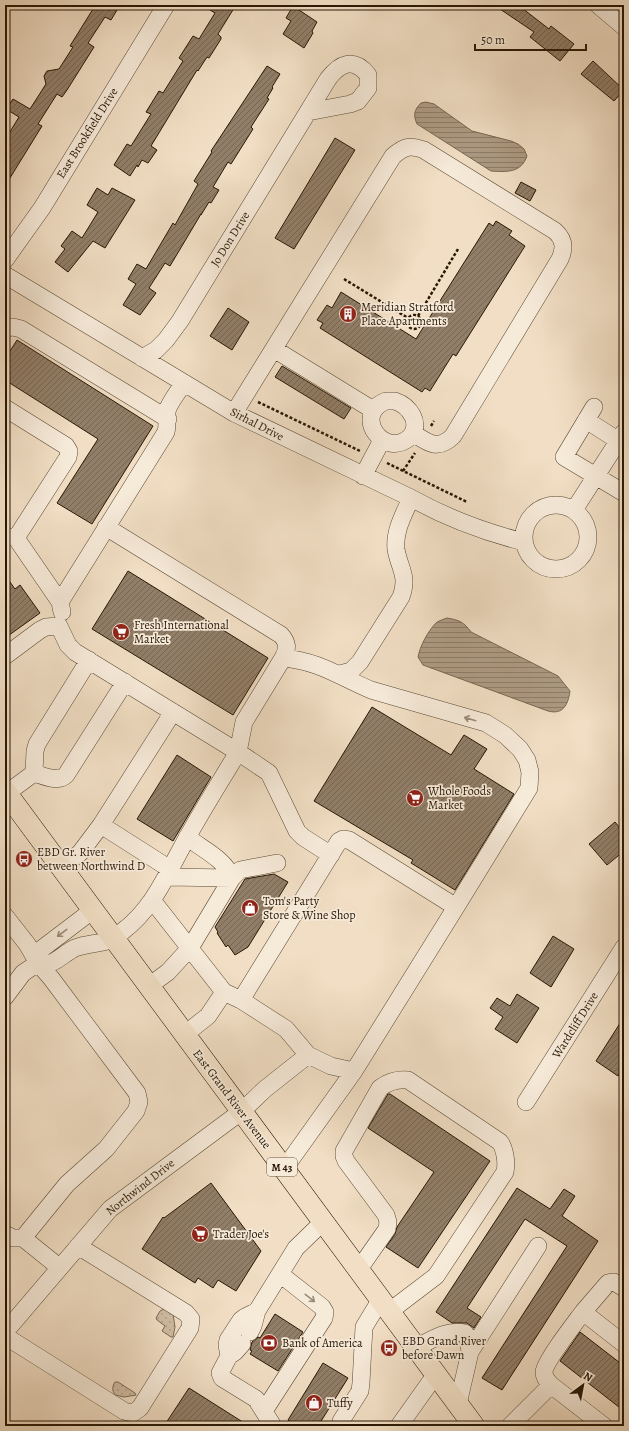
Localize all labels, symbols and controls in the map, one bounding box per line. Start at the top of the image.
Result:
scale bar [475,26,586,52]
text: 50 m [481,32,505,48]
street label: East Brookfield Drive [53,85,121,181]
street label: Jo Don Drive [207,208,253,270]
place label: Meridian Stratford Place Apartments [361,299,454,329]
building icon: Meridian Stratford Place Apartments [338,304,358,324]
street label: Sirhal Drive [227,404,287,444]
place label: Fresh International Market [134,617,229,647]
supermarket icon: Fresh International Market [111,622,131,642]
one-way arrow [464,715,477,722]
place label: Whole Foods Market [427,783,491,813]
supermarket icon: Whole Foods Market [405,788,425,808]
place label: EBD Gr. River between Northwind D [37,844,145,874]
bus stop icon: EBD Gr. River between Northwind D [14,849,34,869]
place label: Tom's Party Store & Wine Shop [263,893,356,923]
shop icon: Tom's Party Store & Wine Shop [240,898,260,918]
one-way arrow [56,929,67,937]
street label: Wardcliff Drive [548,989,602,1062]
street label: East Grand River Avenue [189,1046,275,1152]
street label: Northwind Drive [102,1155,178,1219]
road number: M 43 [267,1158,297,1176]
supermarket icon: Trader Joe's [190,1224,210,1244]
place label: Trader Joe's [213,1226,269,1242]
one-way arrow [305,1294,316,1302]
bank icon: Bank of America [259,1333,279,1353]
place label: EBD Grand River before Dawn [402,1333,486,1363]
place label: Bank of America [282,1335,363,1351]
bus stop icon: EBD Grand River before Dawn [379,1338,399,1358]
north arrow [563,1365,603,1405]
text: N [581,1368,595,1385]
shop icon: Tuffy [304,1393,324,1413]
place label: Tuffy [327,1395,353,1411]

